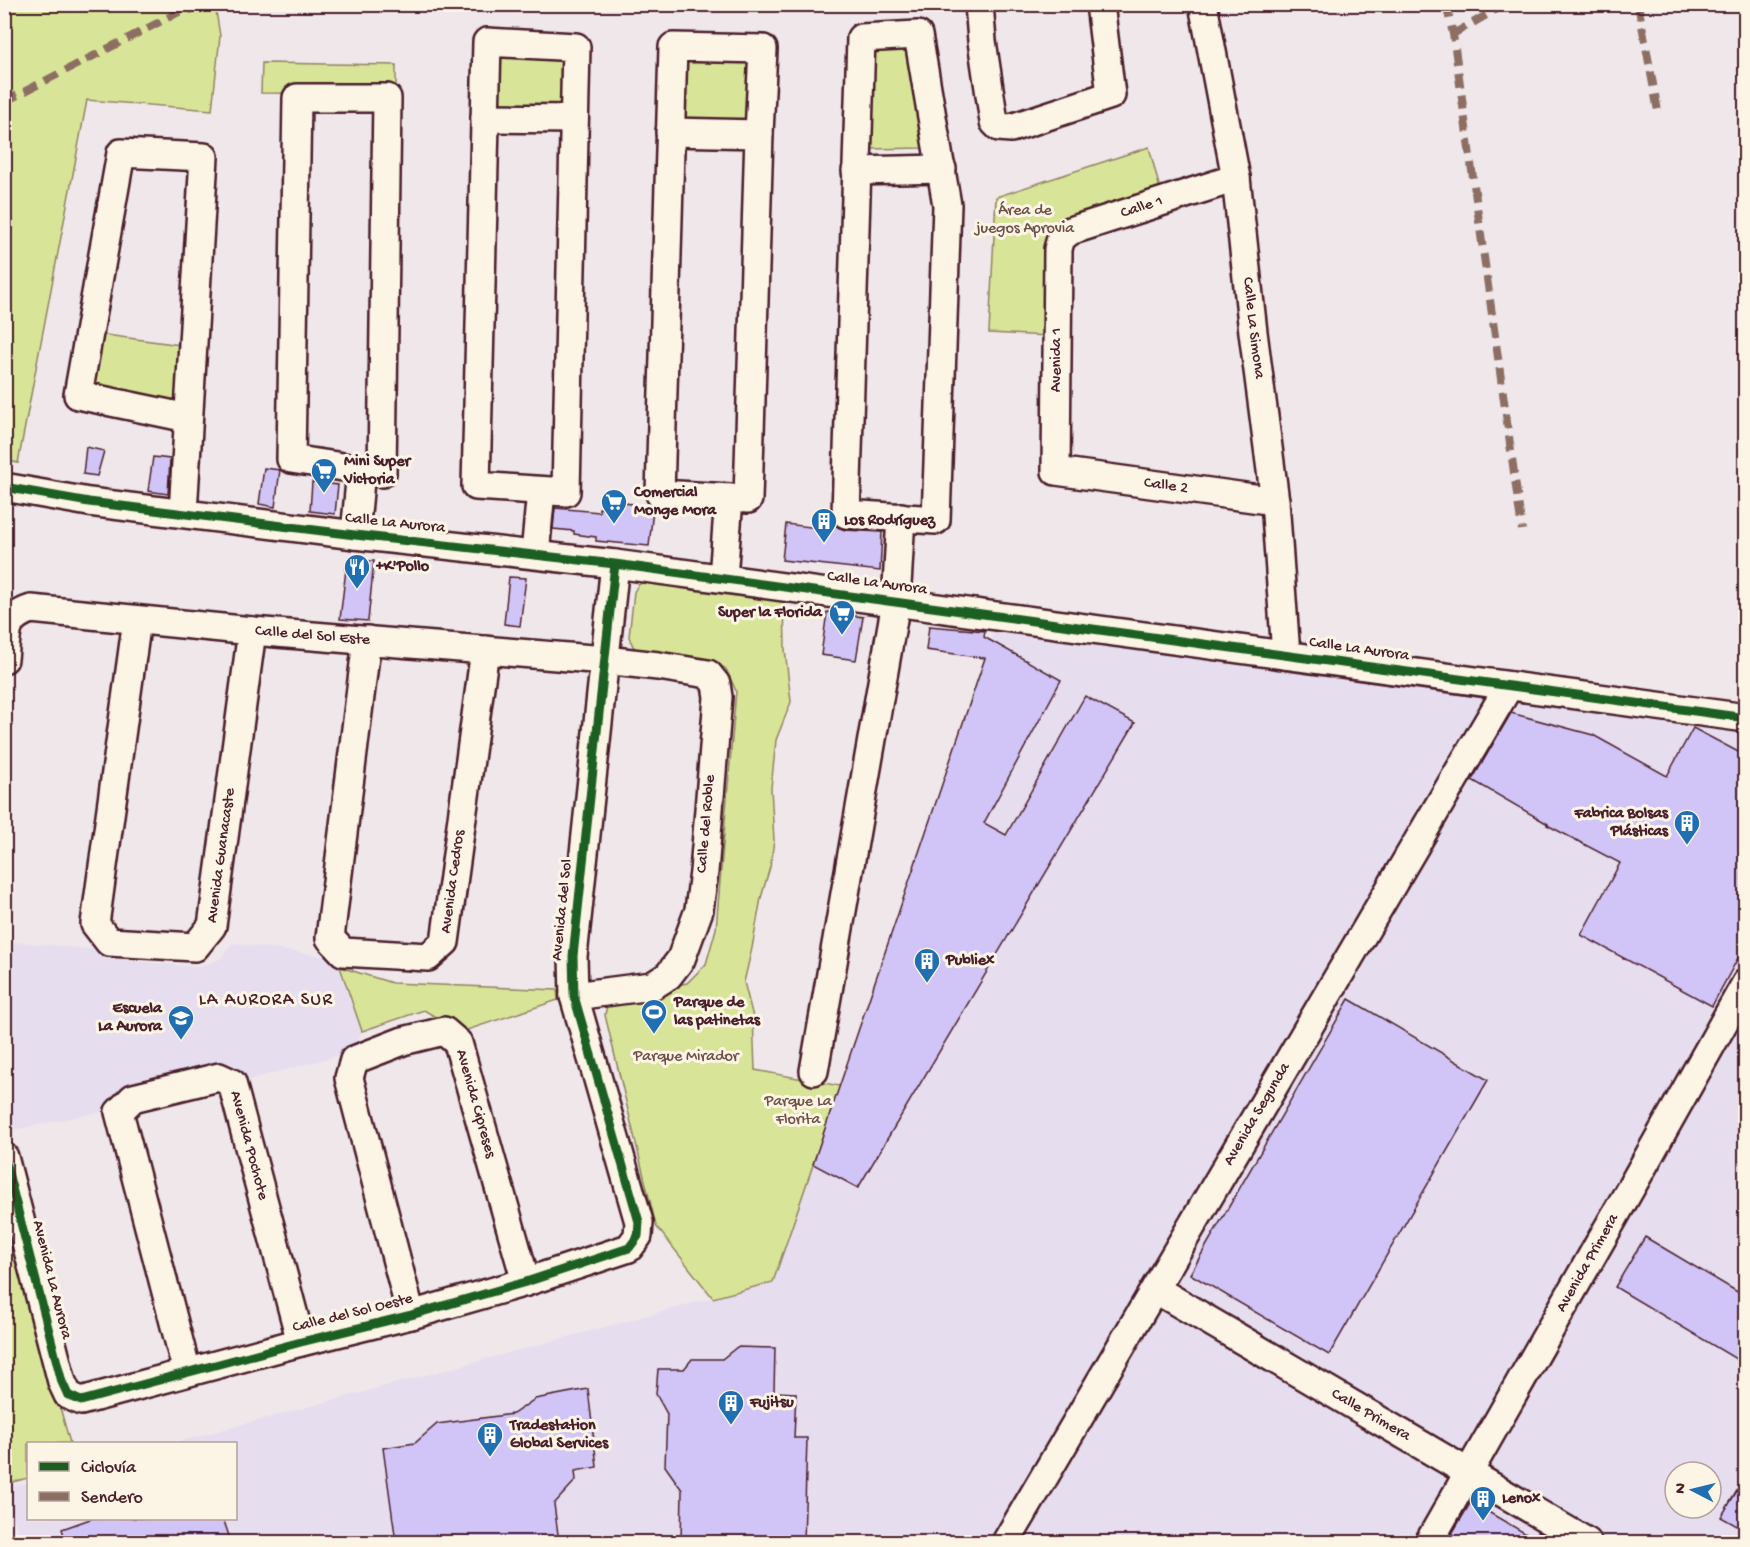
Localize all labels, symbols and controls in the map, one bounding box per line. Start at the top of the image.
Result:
street label: Calle 1 [1119,192,1165,224]
park label: Área de juegos Aprovia [973,201,1075,239]
street label: Calle La Simona [1238,276,1269,381]
street label: Avenida 1 [1048,328,1067,392]
place label: Mini Super Victoria [343,453,412,490]
supermarket icon: Mini Super Victoria [309,456,339,494]
street label: Calle 2 [1143,474,1189,499]
place label: Comercial Monge Mora [633,484,717,521]
supermarket icon: Comercial Monge Mora [599,487,629,525]
building icon: Los Rodríguez [809,506,839,544]
street label: Calle La Aurora [344,509,447,539]
place label: Los Rodríguez [844,512,936,531]
restaurant icon: +K'Pollo [342,552,372,590]
place label: +K'Pollo [375,558,430,577]
street label: Calle La Aurora [826,568,929,601]
supermarket icon: Super la Florida [827,598,857,636]
place label: Super la Florida [718,604,823,623]
street label: Calle del Sol Este [254,622,371,650]
street label: Calle La Aurora [1308,634,1411,667]
street label: Calle del Roble [693,773,721,874]
street label: Avenida Guanacaste [203,786,240,924]
place label: Fabrica Bolsas Plásticas [1574,805,1669,842]
building icon: Fabrica Bolsas Plásticas [1672,808,1702,846]
street label: Avenida Cedros [437,828,470,935]
street label: Avenida del Sol [548,858,578,962]
building icon: Publiex [912,946,942,984]
place label: Publiex [945,952,995,971]
district label: LA AURORA SUR [199,990,333,1011]
place label: Parque de las patinetas [673,994,761,1031]
sports icon: Parque de las patinetas [639,997,669,1035]
place label: Escuela La Aurora [98,1000,163,1037]
school or university icon: Escuela La Aurora [166,1003,196,1041]
street label: Avenida Cipreses [451,1047,500,1161]
park label: Parque Mirador [633,1048,740,1067]
street label: Avenida Segunda [1220,1059,1295,1169]
street label: Avenida Pochote [225,1089,272,1203]
park label: Parque La Florita [763,1093,833,1130]
street label: Avenida Primera [1552,1210,1624,1316]
street label: Avenida La Aurora [27,1219,75,1343]
street label: Calle del Sol Oeste [291,1290,416,1338]
street label: Calle Primera [1328,1385,1415,1447]
building icon: Fujitsu [716,1388,746,1426]
place label: Fujitsu [749,1394,794,1413]
place label: Tradestation Global Services [508,1417,609,1454]
building icon: Tradestation Global Services [475,1420,505,1458]
legend [27,1442,237,1520]
text: Ciclovía [81,1458,137,1479]
north arrow [1663,1460,1723,1520]
text: N [1672,1482,1692,1495]
building icon: Lenox [1468,1484,1498,1522]
text: Sendero [81,1488,143,1509]
place label: Lenox [1502,1490,1541,1509]

